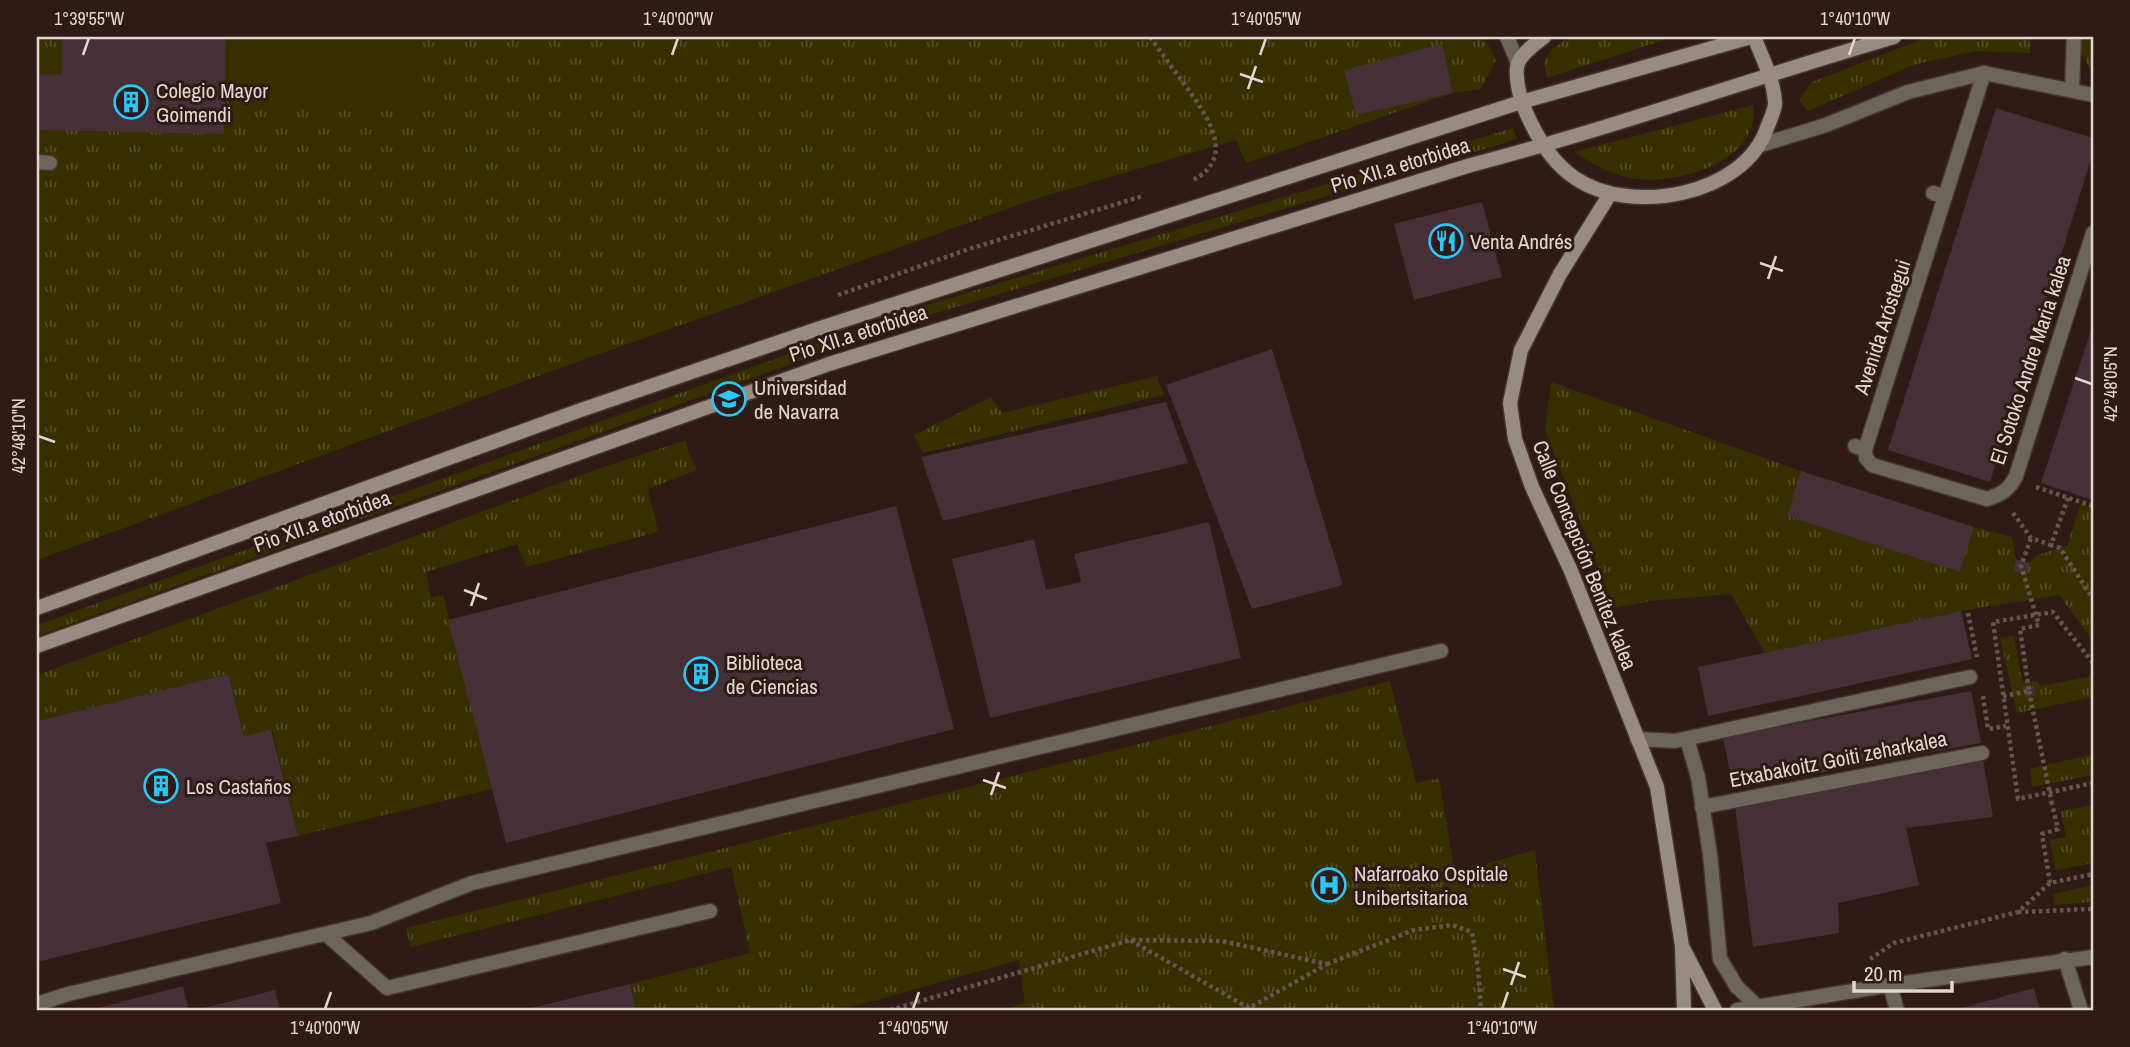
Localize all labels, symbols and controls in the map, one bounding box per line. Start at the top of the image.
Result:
text: 1°39'55"W [54,6,124,31]
text: 1°40'00"W [643,6,713,31]
text: 1°40'05"W [1231,6,1301,31]
text: 1°40'10"W [1820,6,1890,31]
place label: Colegio Mayor Goimendi [156,76,268,129]
building icon: Colegio Mayor Goimendi [112,83,150,121]
street label: Pio XII.a etorbidea [1327,130,1473,200]
restaurant icon: Venta Andrés [1427,222,1465,260]
place label: Venta Andrés [1470,227,1572,256]
street label: El Sotoko Andre Maria kalea [1982,251,2078,468]
street label: Avenida Aróstegui [1846,256,1917,399]
street label: Pio XII.a etorbidea [785,297,931,369]
text: 42°48'05"N [2098,346,2123,422]
place label: Universidad de Navarra [754,373,847,426]
school or university icon: Universidad de Navarra [710,380,748,418]
text: 42°48'10"N [6,398,31,474]
street label: Calle Concepción Benítez kalea [1526,436,1644,674]
street label: Pio XII.a etorbidea [250,483,395,559]
place label: Biblioteca de Ciencias [726,648,818,701]
building icon: Biblioteca de Ciencias [682,655,720,693]
street label: Etxabakoitz Goiti zeharkalea [1727,724,1950,794]
building icon: Los Castaños [142,767,180,805]
place label: Los Castaños [186,772,291,801]
place label: Nafarroako Ospitale Unibertsitarioa [1354,859,1508,912]
hospital icon: Nafarroako Ospitale Unibertsitarioa [1310,866,1348,904]
scale bar [1854,949,1952,993]
text: 20 m [1864,959,1902,988]
text: 1°40'00"W [290,1015,360,1040]
text: 1°40'05"W [878,1015,948,1040]
text: 1°40'10"W [1467,1015,1537,1040]

